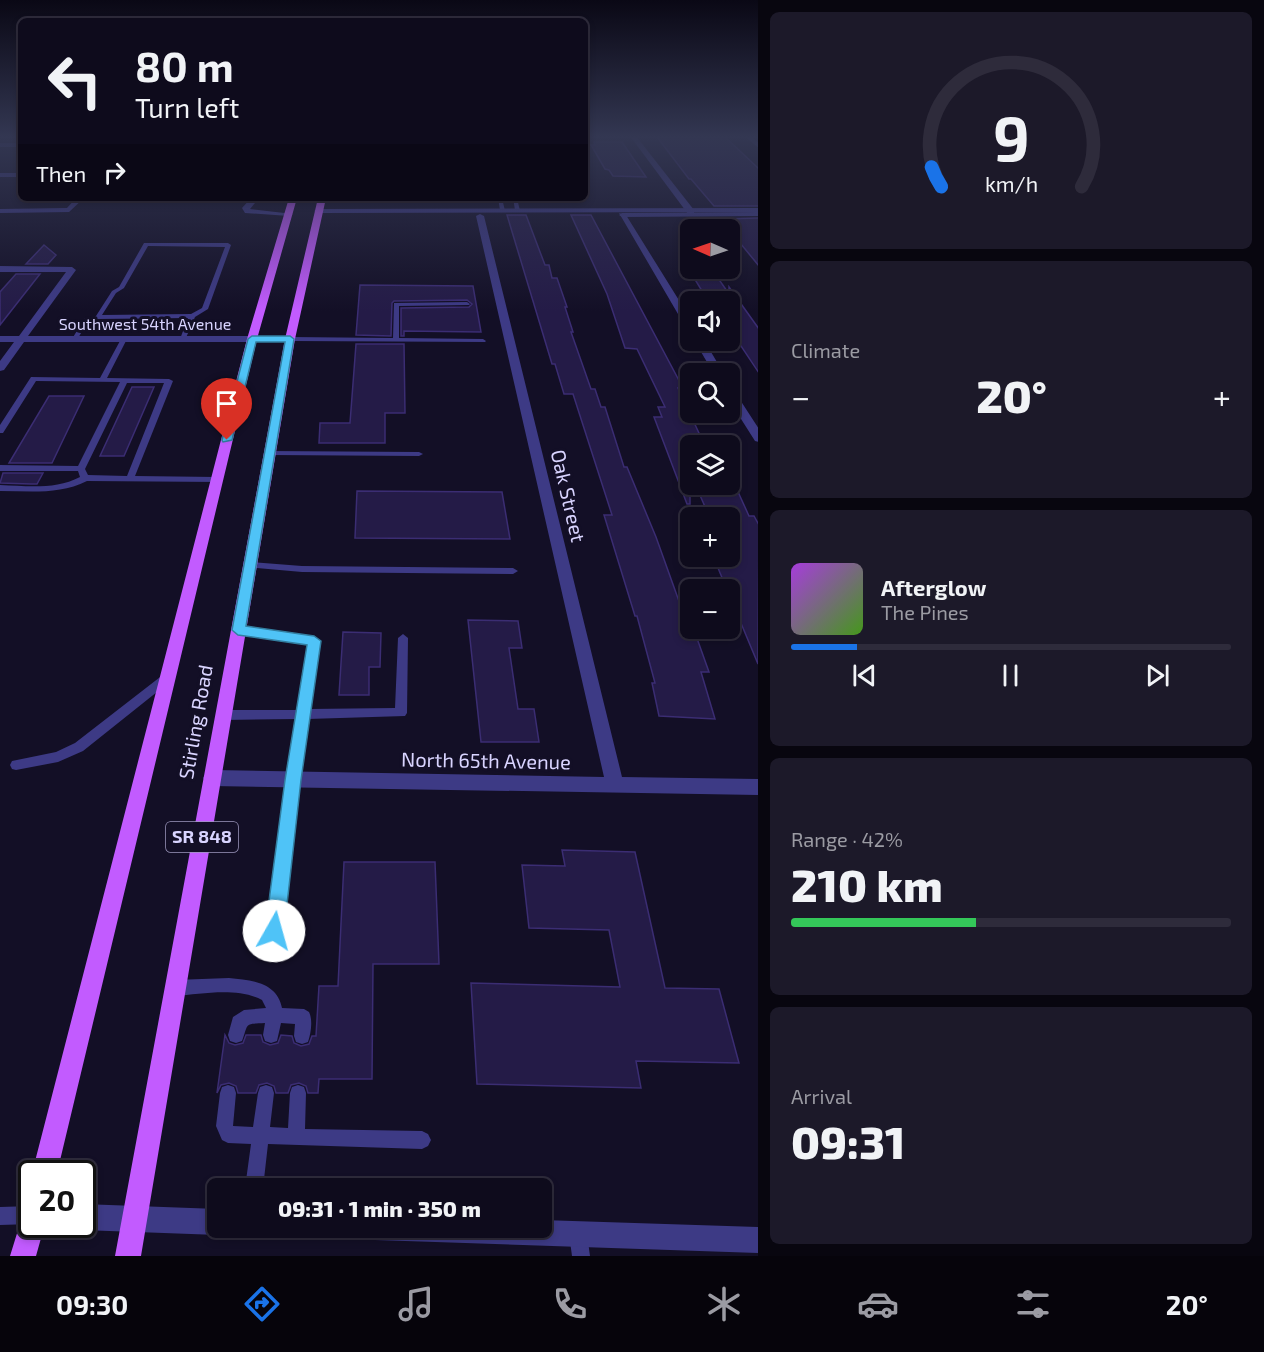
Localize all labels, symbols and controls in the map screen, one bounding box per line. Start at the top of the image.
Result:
text: 80 m [135,40,234,90]
icon: left [36,42,114,120]
text: Turn left [135,91,239,123]
text: 9 [993,100,1029,175]
icon: right [98,156,131,189]
text: Then [36,160,86,186]
text: km/h [984,172,1038,197]
north arrow [680,219,740,279]
map controls [680,219,740,639]
button: sound [680,291,740,351]
street label: Southwest 54th Avenue [59,314,231,333]
text: Climate [791,338,860,362]
button: search [680,363,740,423]
text: 20° [976,368,1047,422]
text: − [791,376,810,416]
text: + [1213,376,1231,416]
pin [201,378,252,440]
icon: arrive [210,387,243,420]
button: layers [680,435,740,495]
street label: Oak Street [547,447,591,545]
button: + [680,507,740,567]
text: Afterglow [881,574,986,600]
button: − [680,579,740,639]
text: The Pines [881,600,969,624]
icon: previous [848,659,881,692]
icon: pause [994,659,1027,692]
icon: next [1141,659,1174,692]
street label: Stirling Road [173,663,217,781]
street label: North 65th Avenue [401,747,571,773]
road number: SR 848 [166,822,238,852]
text: Range · 42% [791,827,903,851]
text: 210 km [791,857,943,911]
position arrow [242,899,306,963]
text: Arrival [791,1084,852,1108]
text: 09:31 [791,1114,905,1168]
speed limit sign: 20 [18,1160,96,1238]
text: 09:31 · 1 min · 350 m [278,1195,481,1221]
icon: directions [241,1283,283,1325]
icon: music [395,1283,437,1325]
icon: phone [549,1283,591,1325]
icon: climate [703,1283,745,1325]
icon: car [857,1283,899,1325]
icon: filters [1012,1283,1054,1325]
text: 09:30 [56,1288,128,1320]
text: 20° [1166,1288,1208,1320]

